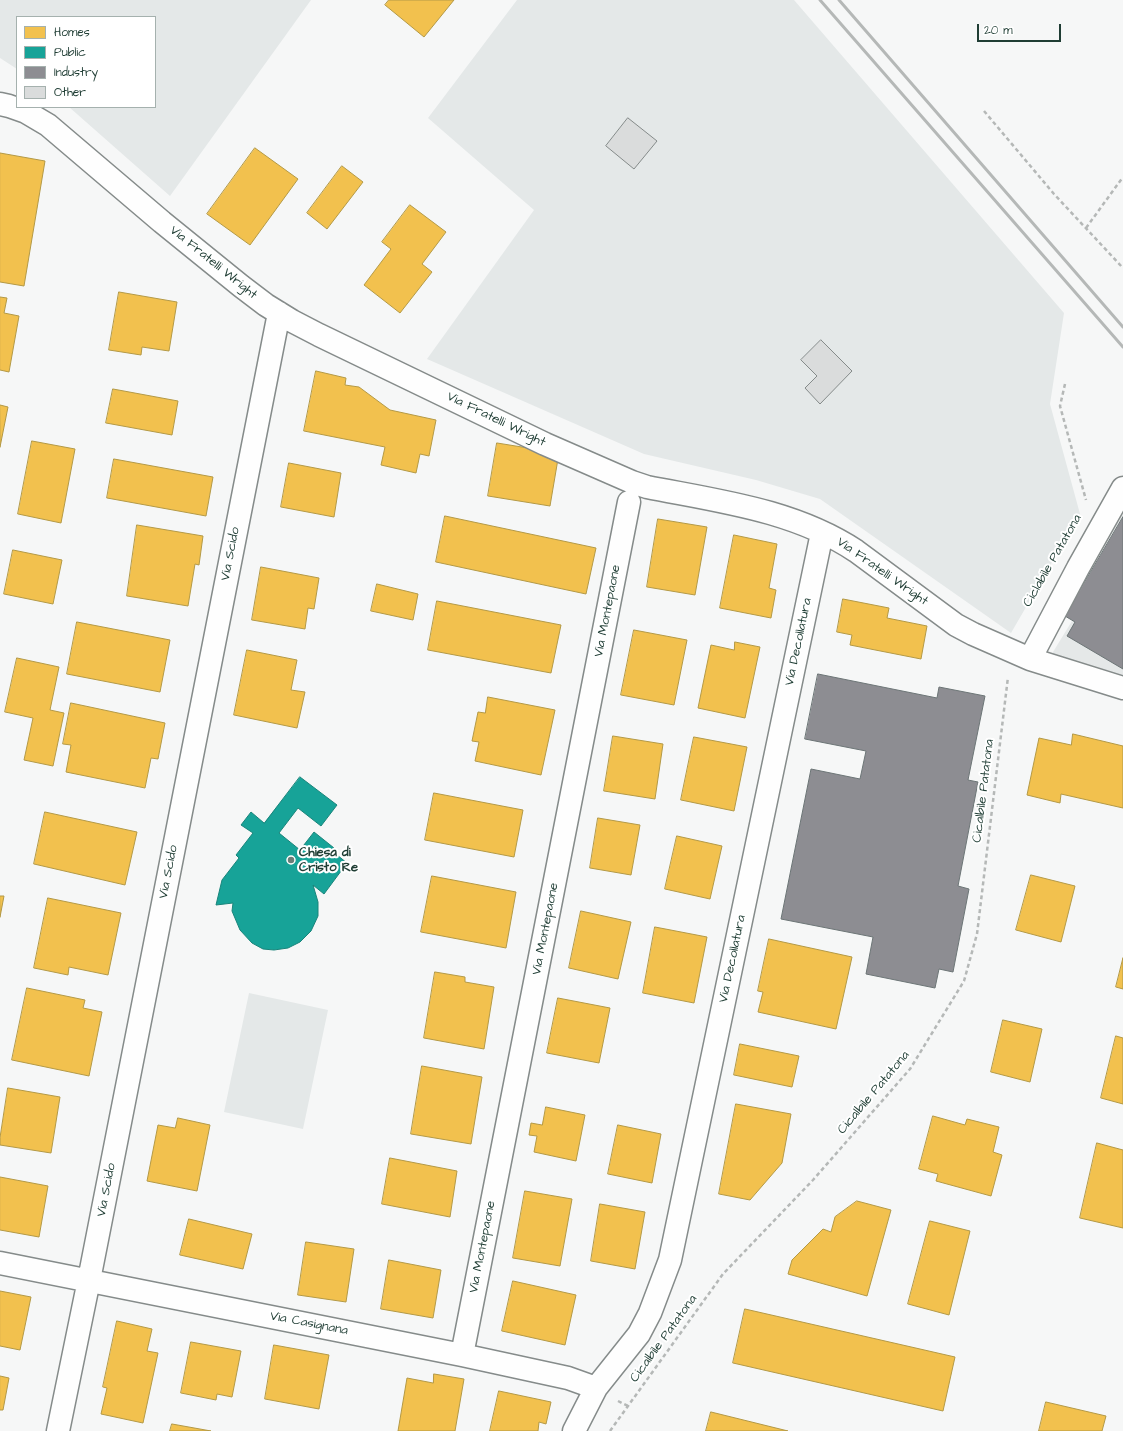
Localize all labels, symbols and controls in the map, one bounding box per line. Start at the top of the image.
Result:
legend [16,16,156,108]
scale bar [979,16,1063,42]
text: 20 m [984,22,1013,39]
text: Homes [54,24,90,41]
text: Public [54,44,86,61]
text: Industry [54,64,98,81]
text: Other [54,84,86,101]
street label: Via Fratelli Wright [166,223,260,303]
street label: Via Fratelli Wright [444,389,548,451]
street label: Ciclabile Patatona [1020,512,1086,610]
street label: Via Scido [218,526,244,582]
street label: Via Fratelli Wright [833,535,931,609]
street label: Via Montepaone [591,564,625,658]
street label: Via Decollatura [782,597,816,687]
street label: Cicalbile Patatona [970,738,998,844]
street label: Via Scido [156,844,182,900]
place label: Chiesa di Cristo Re [299,845,358,876]
marker: Chiesa di Cristo Re [286,855,296,865]
street label: Via Montepaone [529,882,563,976]
street label: Via Decollatura [716,914,750,1004]
street label: Cicalbile Patatona [835,1048,913,1138]
street label: Via Scido [94,1162,120,1218]
street label: Via Montepaone [466,1200,500,1294]
street label: Cicalbile Patatona [627,1292,701,1386]
street label: Via Casignana [269,1309,349,1339]

